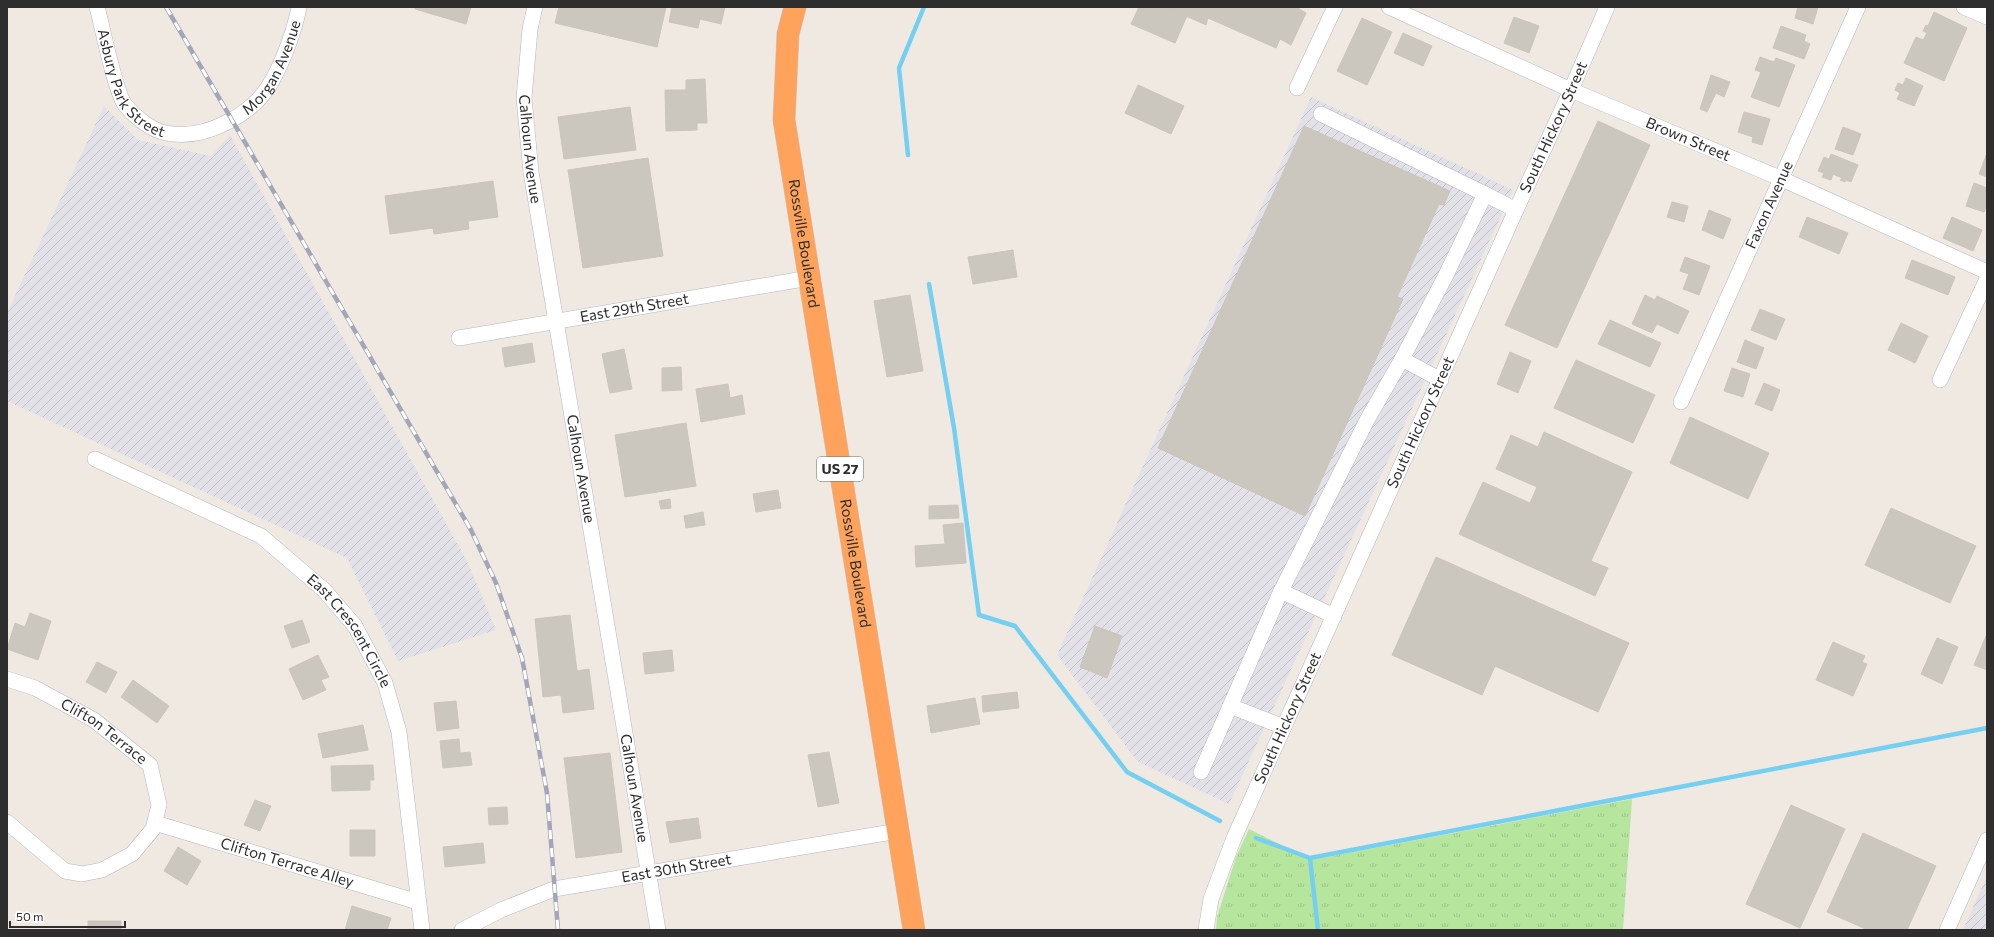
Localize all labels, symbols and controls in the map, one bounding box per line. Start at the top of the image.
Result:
street label: Morgan Avenue [238,18,304,118]
street label: Asbury Park Street [95,27,167,140]
street label: South Hickory Street [1515,58,1590,195]
street label: Calhoun Avenue [516,94,546,205]
street label: Brown Street [1643,113,1733,164]
street label: Faxon Avenue [1741,158,1796,251]
street label: Rossville Boulevard [786,178,824,309]
street label: East 29th Street [579,289,690,325]
street label: South Hickory Street [1382,354,1457,491]
street label: Calhoun Avenue [564,413,600,524]
road number: US 27 [817,457,863,481]
street label: Rossville Boulevard [837,497,875,629]
street label: East Crescent Circle [304,570,396,690]
street label: South Hickory Street [1250,649,1324,786]
street label: Clifton Terrace [58,694,151,767]
street label: Calhoun Avenue [617,733,653,844]
street label: Clifton Terrace Alley [219,833,356,890]
street label: East 30th Street [620,849,733,885]
scale bar [10,903,125,929]
text: 50 m [16,909,44,923]

